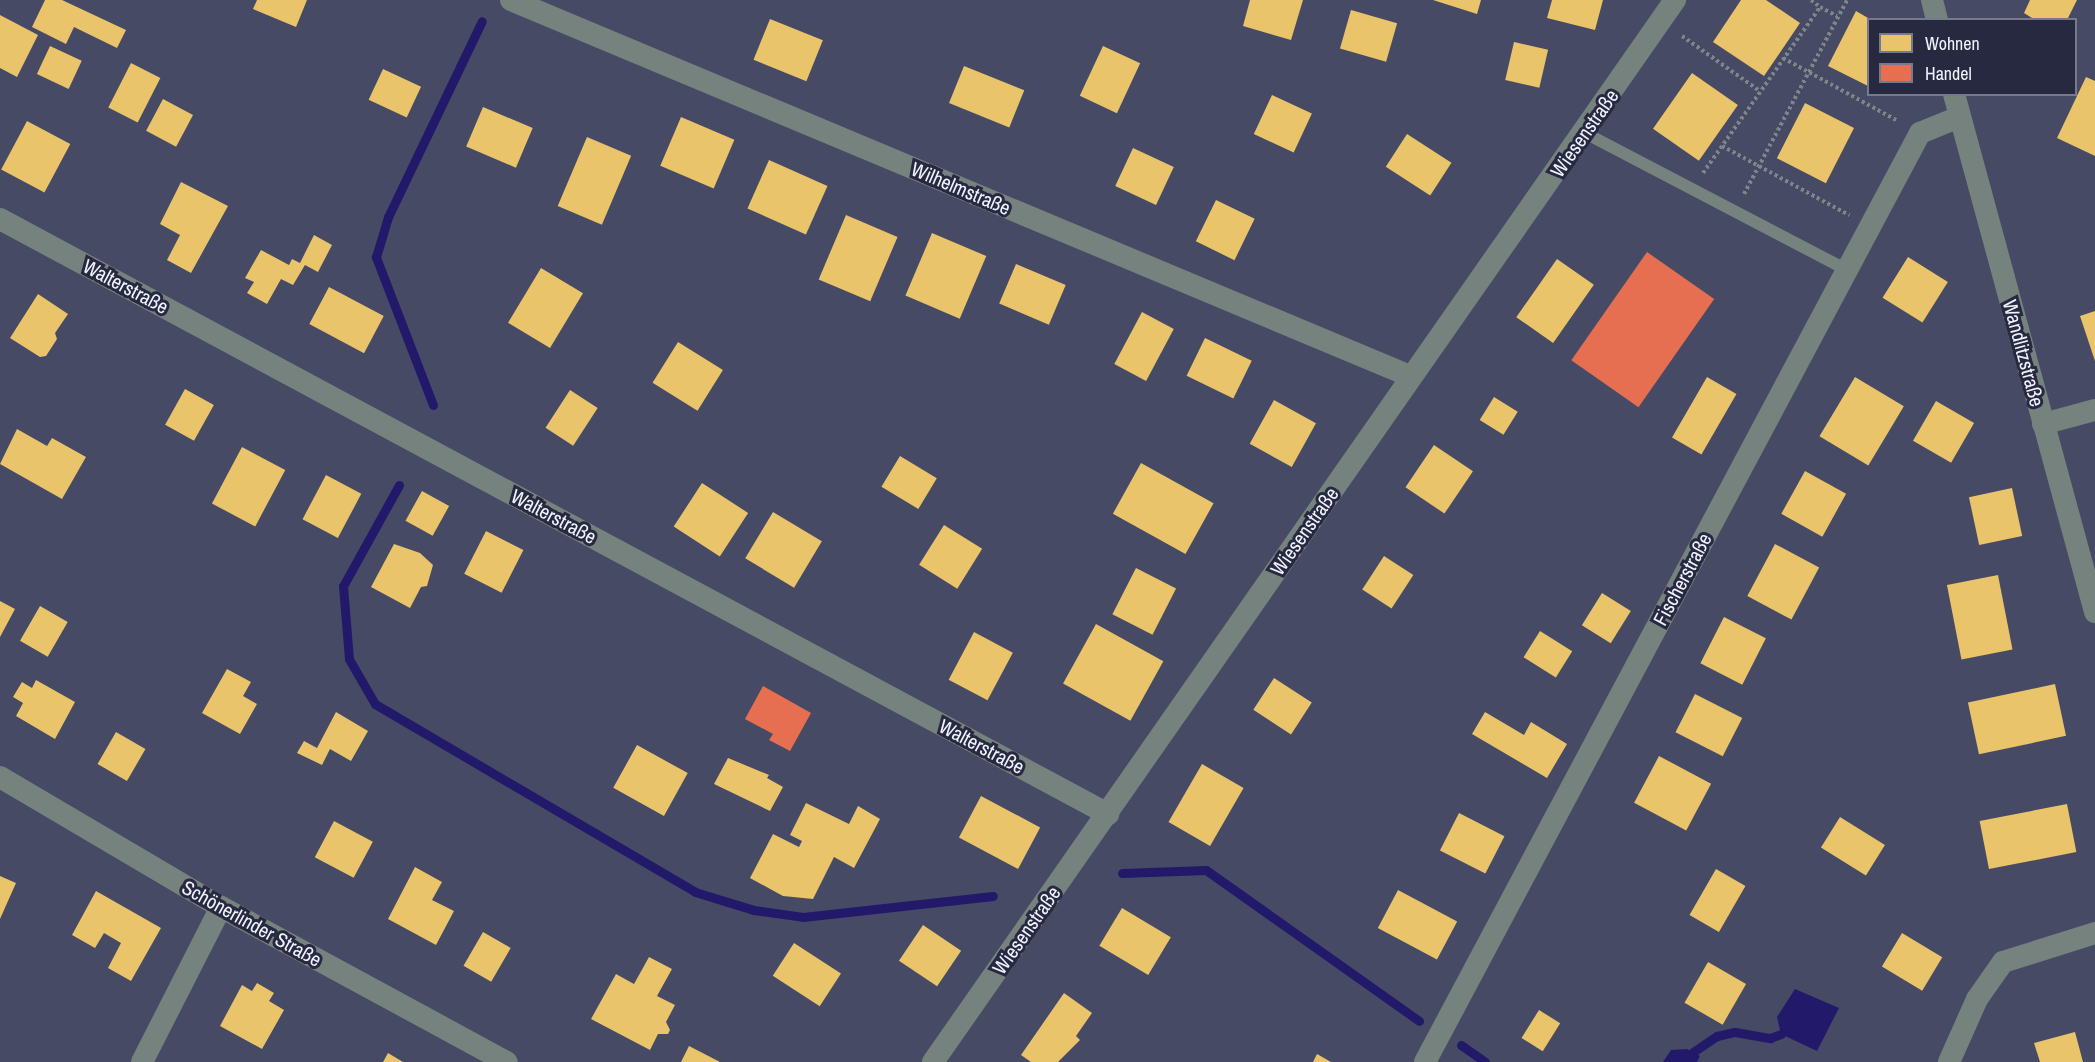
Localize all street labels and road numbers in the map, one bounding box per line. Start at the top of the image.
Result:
street label: Wiesenstraße [1545,84,1623,182]
street label: Wilhelmstraße [908,156,1014,220]
street label: Walterstraße [79,254,173,318]
street label: Wandlitzstraße [1998,297,2050,409]
street label: Wiesenstraße [1265,482,1343,580]
street label: Walterstraße [507,484,601,548]
street label: Fischerstraße [1648,529,1716,629]
street label: Walterstraße [935,714,1029,778]
street label: Schönerlinder Straße [178,875,326,971]
street label: Wiesenstraße [987,881,1065,979]

